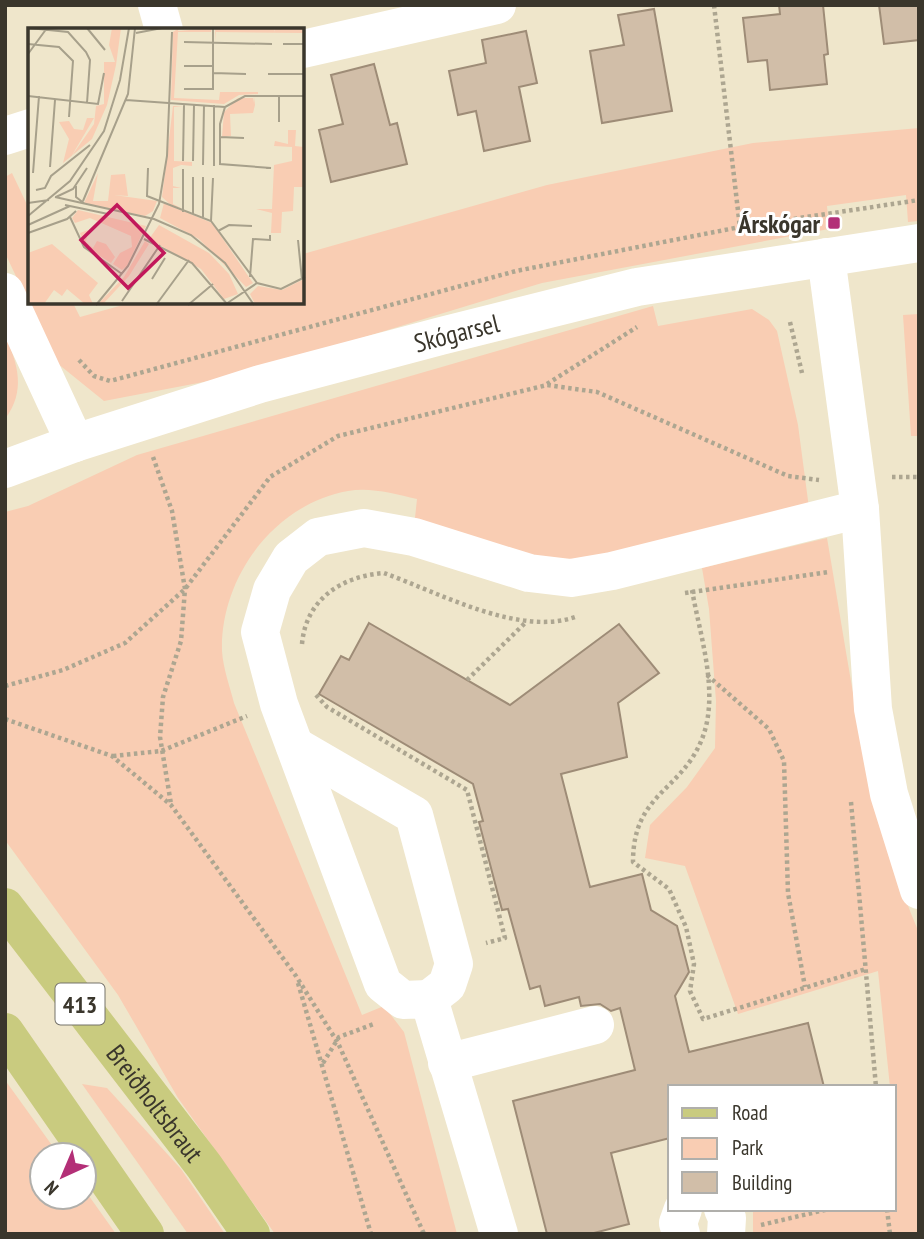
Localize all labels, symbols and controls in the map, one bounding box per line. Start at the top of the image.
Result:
inset map [28,28,304,304]
place label: Árskógar [737,207,820,240]
marker: Árskógar [826,215,842,231]
street label: Skógarsel [410,306,502,359]
road number: 413 [56,984,104,1024]
street label: Breiðholtsbraut [100,1038,211,1168]
legend [668,1085,896,1211]
text: Road [732,1099,768,1126]
text: Park [732,1134,763,1161]
north arrow [28,1141,98,1211]
text: Building [732,1169,792,1196]
text: N [39,1176,63,1200]

